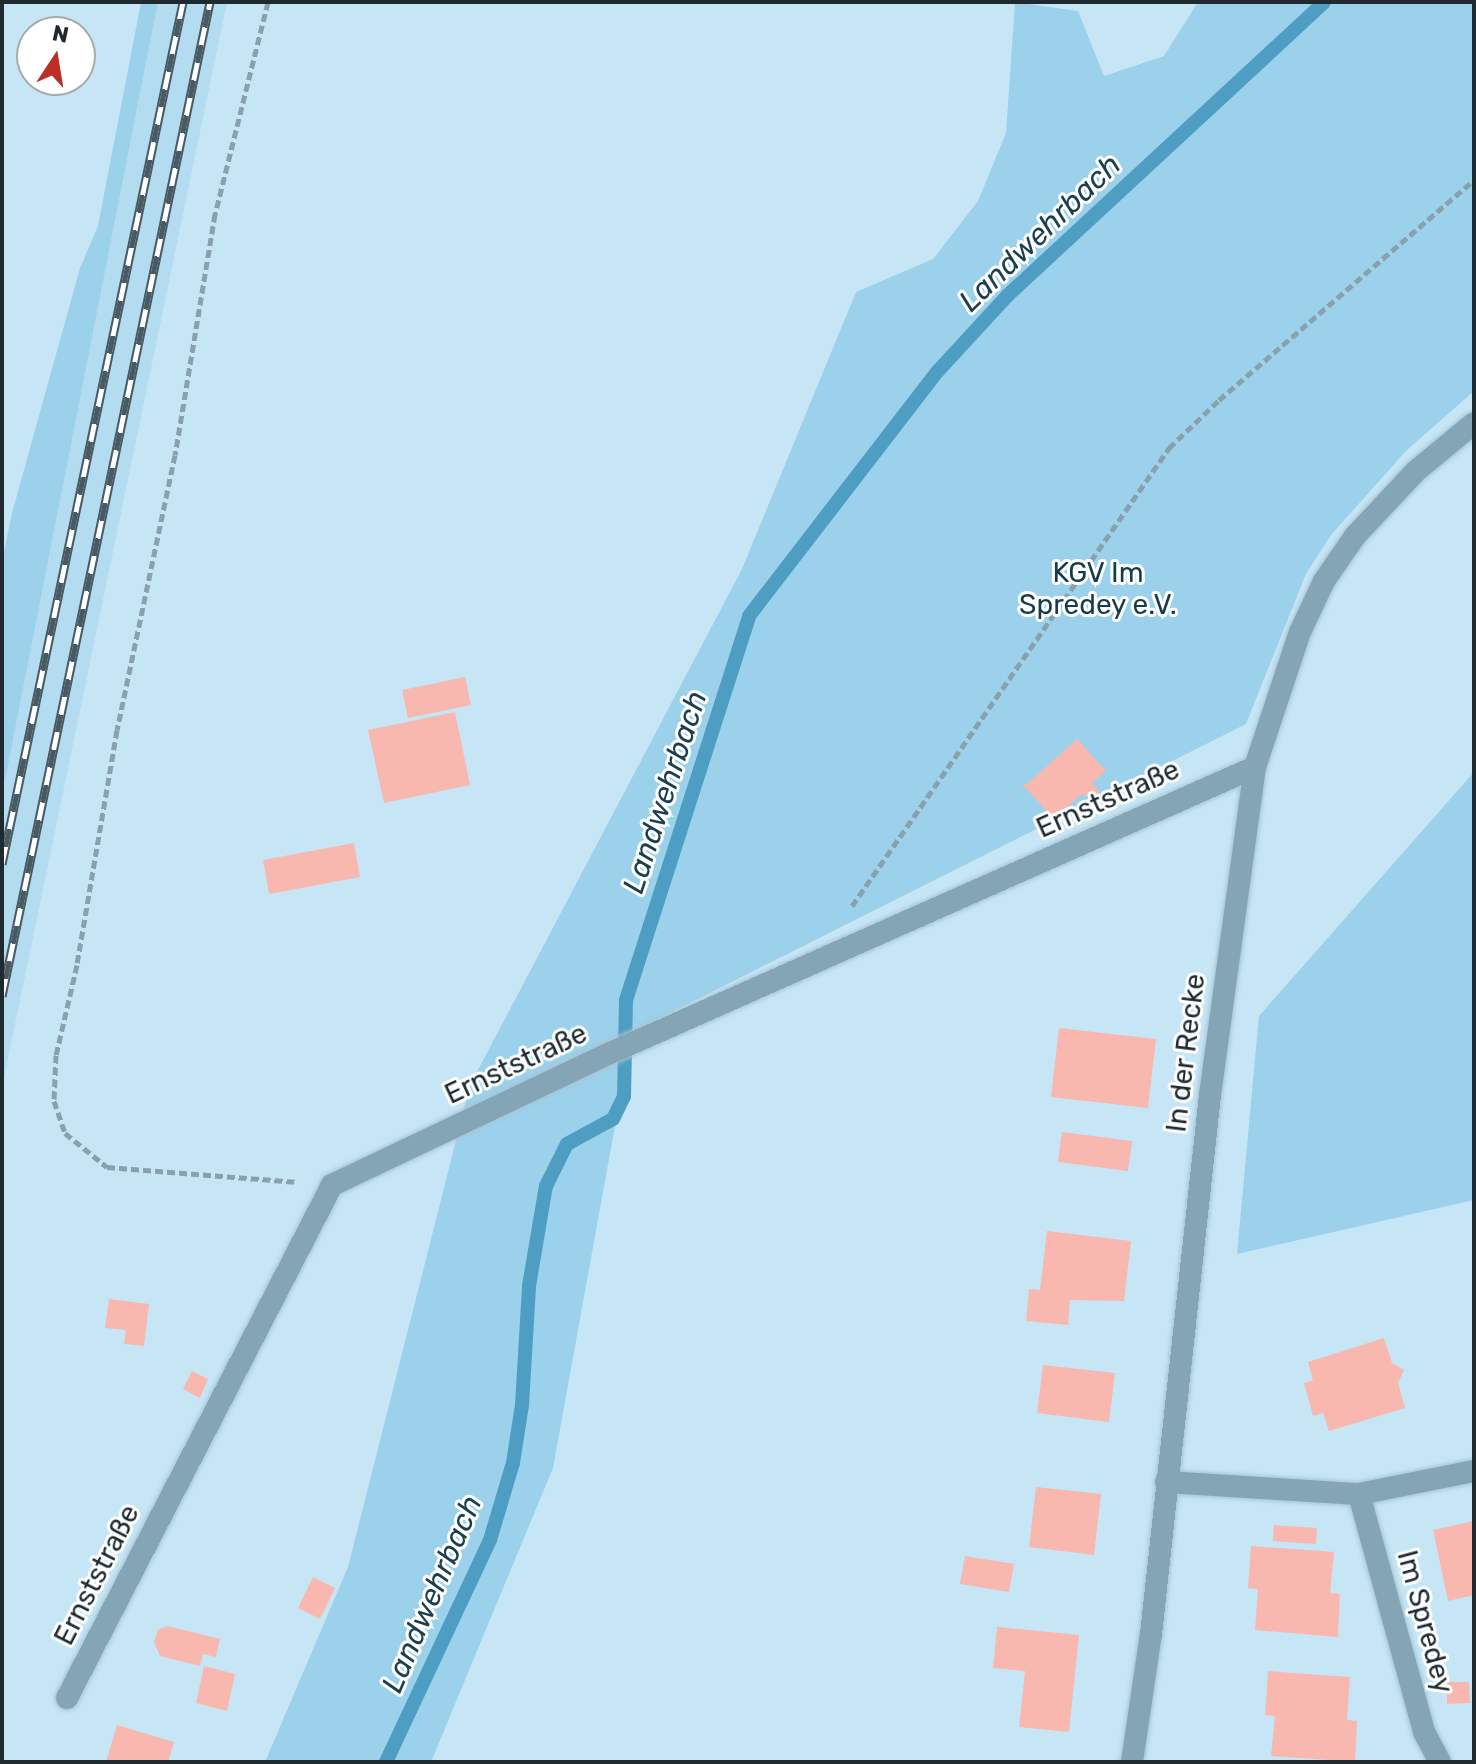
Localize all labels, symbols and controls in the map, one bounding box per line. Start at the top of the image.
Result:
north arrow [16,16,96,96]
text: N [50,19,71,49]
water label: Landwehrbach [952,147,1128,319]
park label: KGV Im Spredey e.V. [1019,556,1177,622]
water label: Landwehrbach [615,686,715,898]
street label: Ernststraße [1031,753,1185,845]
street label: In der Recke [1160,972,1212,1134]
street label: Ernststraße [440,1016,592,1112]
water label: Landwehrbach [374,1490,490,1698]
street label: Ernststraße [47,1499,147,1651]
street label: Im Spredey [1390,1547,1460,1697]

